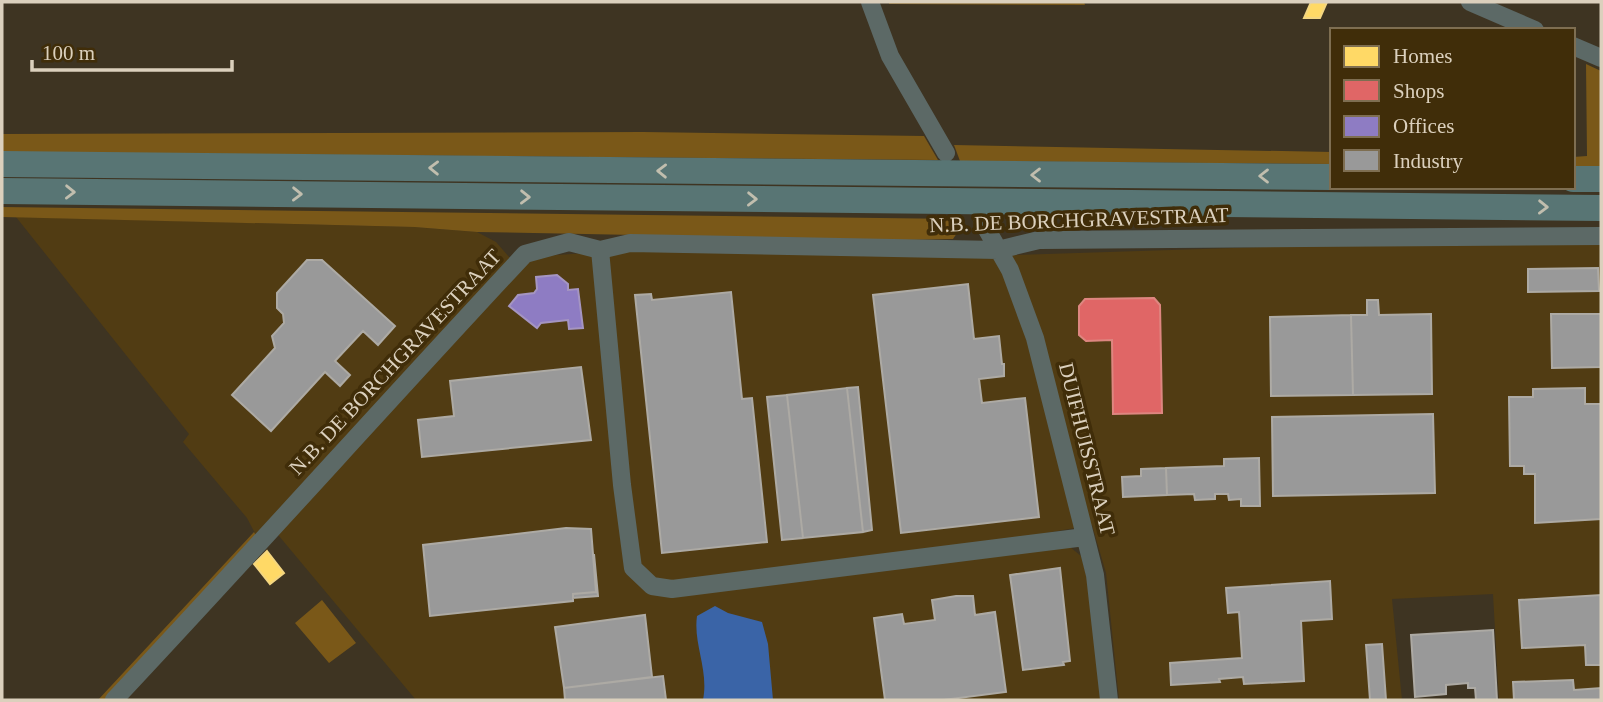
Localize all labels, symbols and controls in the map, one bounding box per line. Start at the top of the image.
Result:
scale bar [32,28,231,72]
legend [1330,28,1575,189]
text: 100 m [42,41,95,65]
text: Homes [1393,44,1453,68]
text: Shops [1393,79,1444,103]
text: Offices [1393,114,1454,138]
text: Industry [1393,149,1463,173]
one-way arrow [428,161,439,176]
one-way arrow [656,163,666,179]
one-way arrow [1030,167,1041,182]
one-way arrow [1258,168,1268,184]
one-way arrow [65,184,76,200]
one-way arrow [292,187,303,202]
one-way arrow [520,189,531,205]
one-way arrow [747,192,758,207]
one-way arrow [1538,199,1549,215]
street label: N.B. DE BORCHGRAVESTRAAT [929,203,1229,237]
street label: N.B. DE BORCHGRAVESTRAAT [284,244,506,480]
street label: DUIFHUISSTRAAT [1054,360,1120,538]

